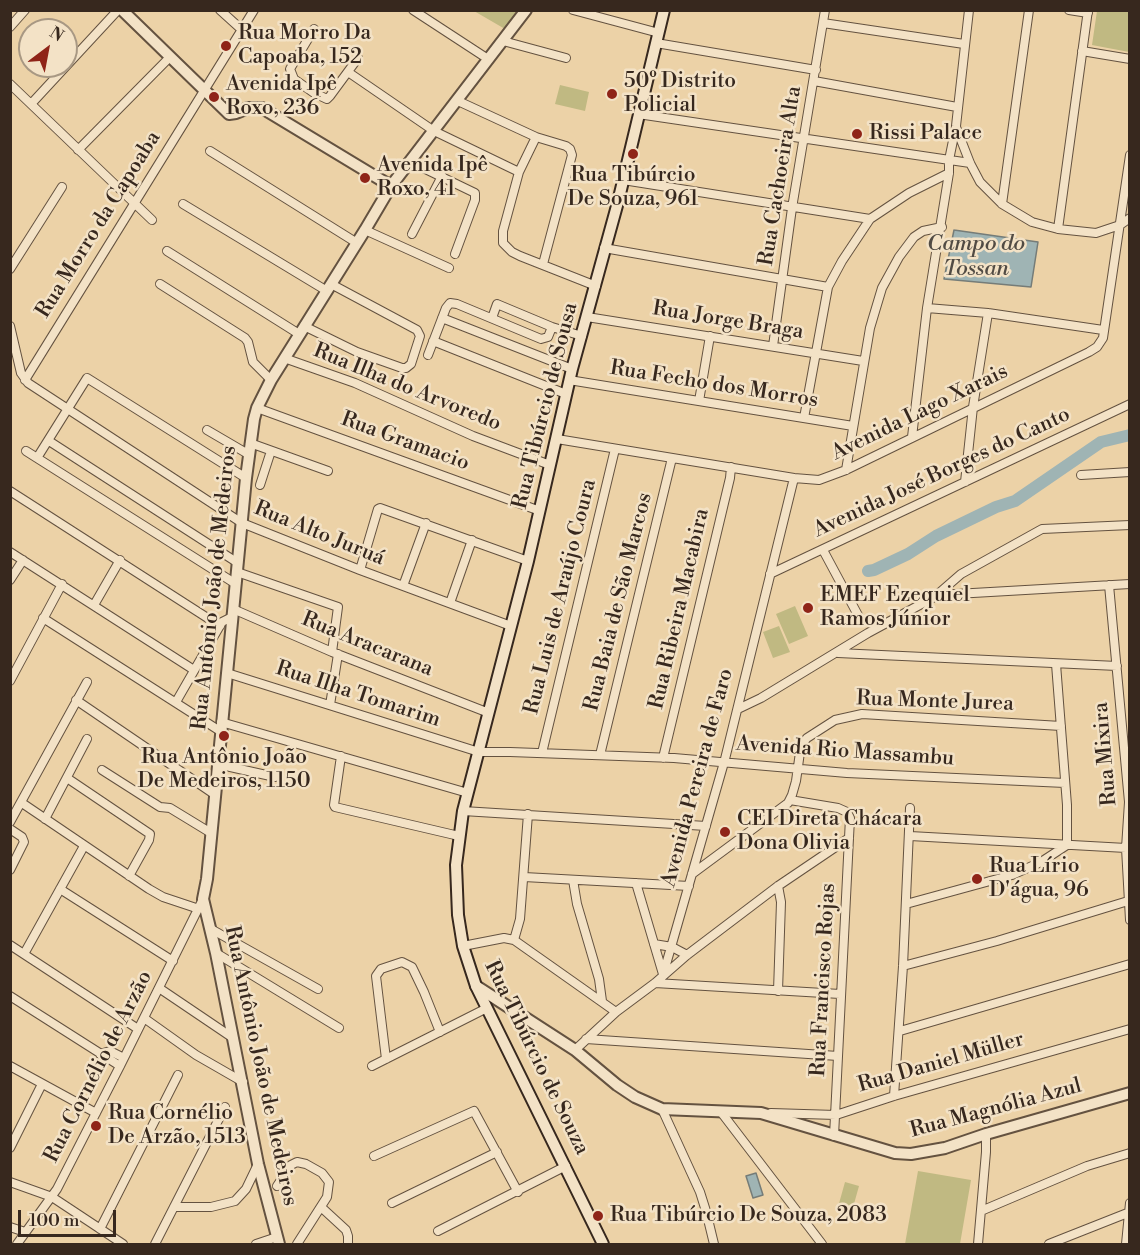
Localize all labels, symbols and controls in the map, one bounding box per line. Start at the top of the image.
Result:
north arrow [18,18,78,78]
place label: Rua Morro Da Capoaba, 152 [238,21,371,71]
text: N [46,23,67,46]
marker: Rua Morro Da Capoaba, 152 [219,39,233,53]
place label: 50º Distrito Policial [624,69,736,119]
place label: Avenida Ipê Roxo, 236 [226,72,337,122]
street label: Rua Cachoeira Alta [754,84,808,268]
marker: 50º Distrito Policial [605,87,619,101]
marker: Avenida Ipê Roxo, 236 [207,90,221,104]
place label: Rissi Palace [869,121,982,147]
street label: Rua Morro da Capoaba [31,127,167,323]
marker: Rissi Palace [850,127,864,141]
marker: Rua Tibúrcio De Souza, 961 [626,147,640,161]
place label: Avenida Ipê Roxo, 41 [377,153,488,203]
place label: Rua Tibúrcio De Souza, 961 [568,163,698,213]
marker: Avenida Ipê Roxo, 41 [358,171,372,185]
water label: Campo do Tossan [927,232,1025,284]
street label: Rua Jorge Braga [651,297,805,345]
street label: Rua Tibúrcio de Sousa [508,300,584,512]
street label: Rua Ilha do Arvoredo [309,339,505,437]
street label: Rua Fecho dos Morros [608,356,820,414]
street label: Avenida Lago Xarais [828,359,1012,467]
street label: Avenida José Borges do Canto [810,402,1074,544]
street label: Rua Gramacio [337,407,473,477]
street label: Rua Antônio João de Medeiros [188,445,242,731]
street label: Rua Luis de Araújo Coura [520,477,602,717]
street label: Rua Baia de São Marcos [580,490,658,714]
street label: Rua Alto Juruá [250,496,388,572]
street label: Rua Ribeira Macabira [645,506,715,712]
place label: EMEF Ezequiel Ramos Júnior [820,583,970,633]
marker: EMEF Ezequiel Ramos Júnior [801,601,815,615]
street label: Rua Aracarana [298,607,436,683]
street label: Rua Ilha Tomarim [273,657,443,733]
street label: Avenida Pereira de Faro [657,666,739,890]
street label: Rua Monte Jurea [856,687,1014,717]
street label: Rua Mixira [1089,701,1123,807]
marker: Rua Antônio João De Medeiros, 1150 [217,729,231,743]
street label: Avenida Rio Massambu [735,732,955,772]
place label: Rua Antônio João De Medeiros, 1150 [137,745,311,795]
place label: CEI Direta Chácara Dona Olivia [737,807,922,857]
marker: CEI Direta Chácara Dona Olivia [718,825,732,839]
place label: Rua Lírio D'água, 96 [989,854,1089,904]
marker: Rua Lírio D'água, 96 [970,872,984,886]
street label: Rua Francisco Rojas [806,883,842,1077]
street label: Rua Antônio João de Medeiros [218,924,302,1208]
street label: Rua Tibúrcio de Souza [478,957,594,1159]
street label: Rua Cornélio de Arzão [40,967,158,1167]
street label: Rua Daniel Müller [855,1027,1027,1099]
street label: Rua Magnólia Azul [907,1074,1085,1144]
place label: Rua Cornélio De Arzão, 1513 [108,1101,246,1151]
marker: Rua Cornélio De Arzão, 1513 [89,1119,103,1133]
scale bar [21,1198,118,1236]
place label: Rua Tibúrcio De Souza, 2083 [610,1203,887,1229]
text: 100 m [29,1209,80,1232]
marker: Rua Tibúrcio De Souza, 2083 [591,1209,605,1223]

